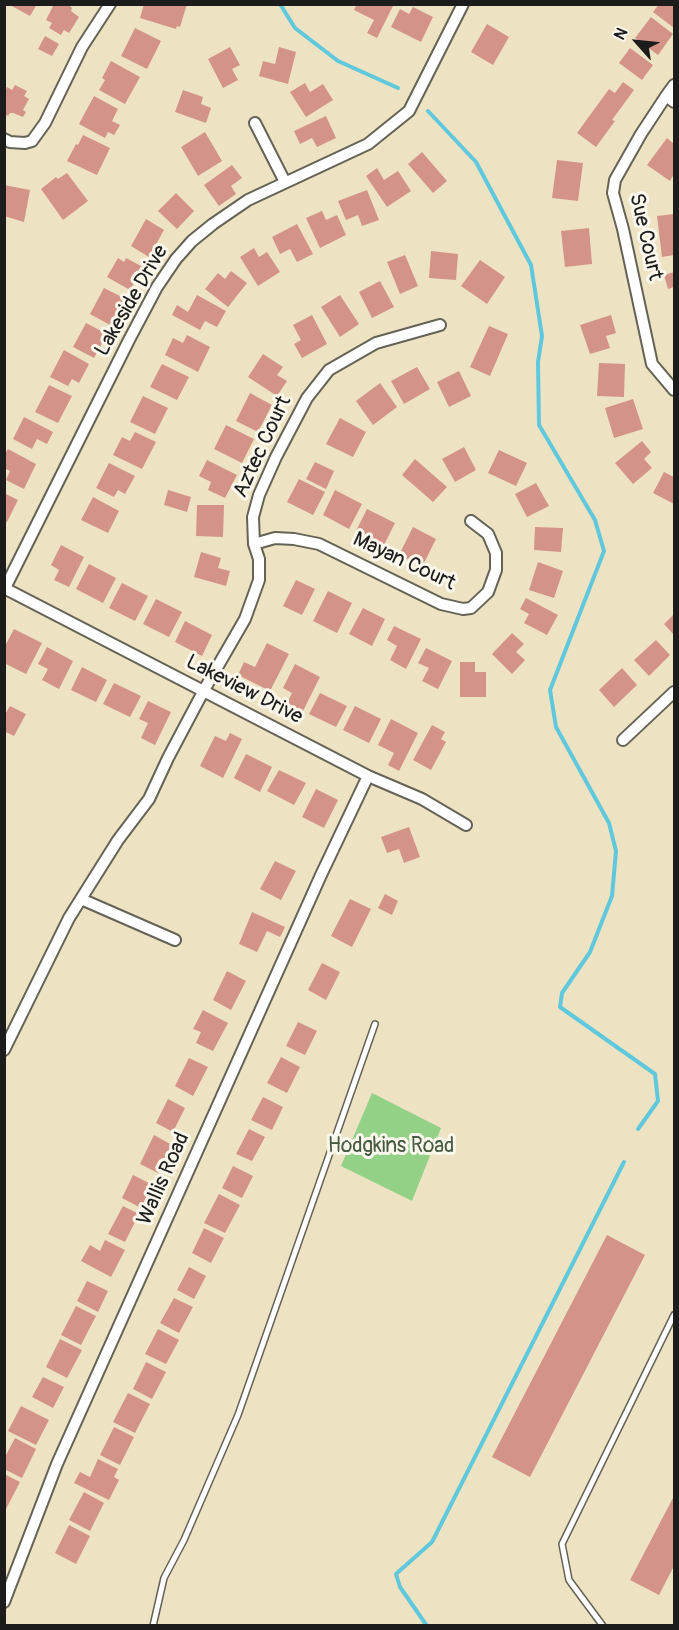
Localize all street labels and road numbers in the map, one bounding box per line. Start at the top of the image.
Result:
street label: Sue Court [623,191,667,283]
street label: Lakeside Drive [90,241,174,361]
street label: Aztec Court [229,392,297,502]
street label: Mayan Court [349,527,459,597]
street label: Lakeview Drive [181,650,307,730]
street label: Wallis Road [132,1129,196,1229]

